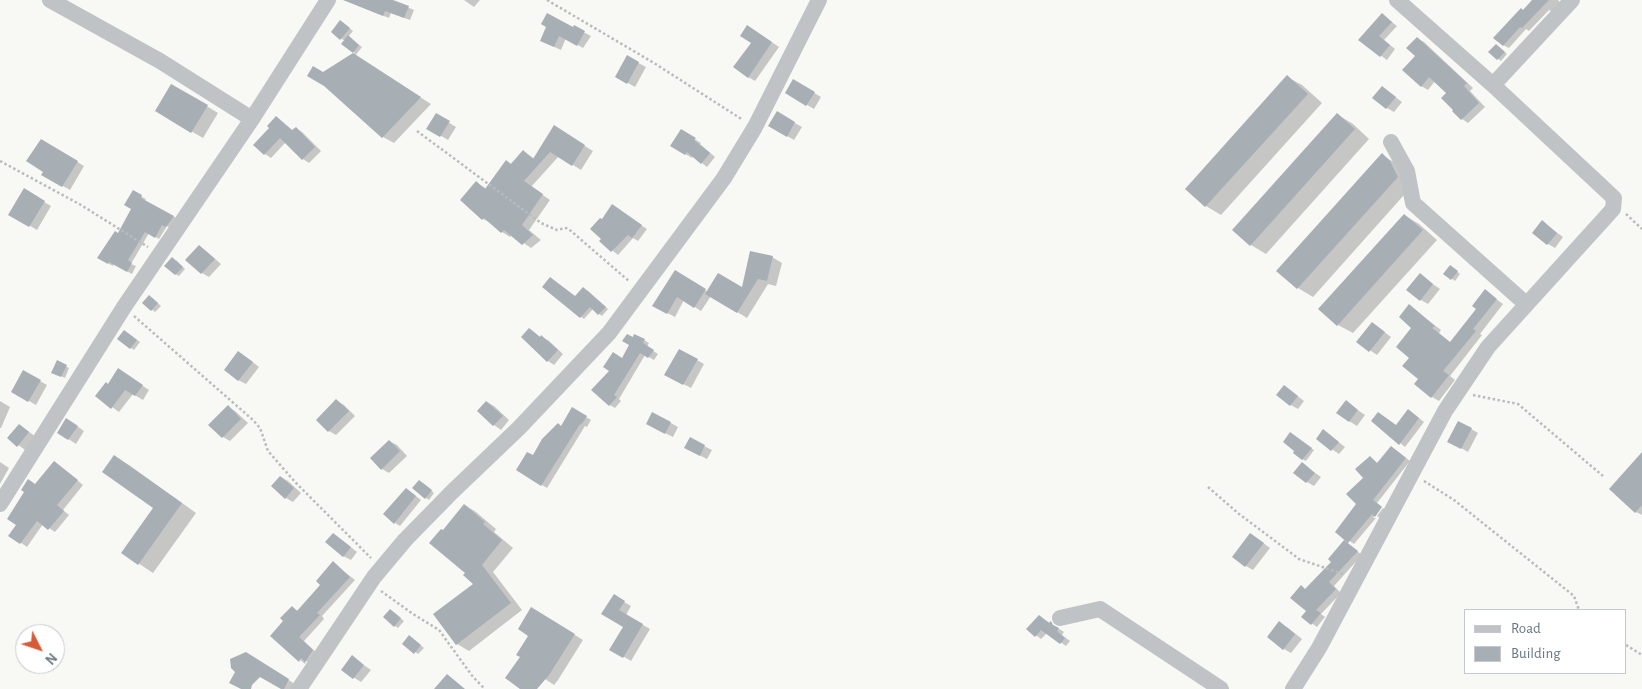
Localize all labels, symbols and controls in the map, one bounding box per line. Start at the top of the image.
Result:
legend [1464,609,1627,674]
text: Road [1511,621,1541,636]
north arrow [15,624,65,674]
text: Building [1511,646,1561,661]
text: N [42,650,59,666]

